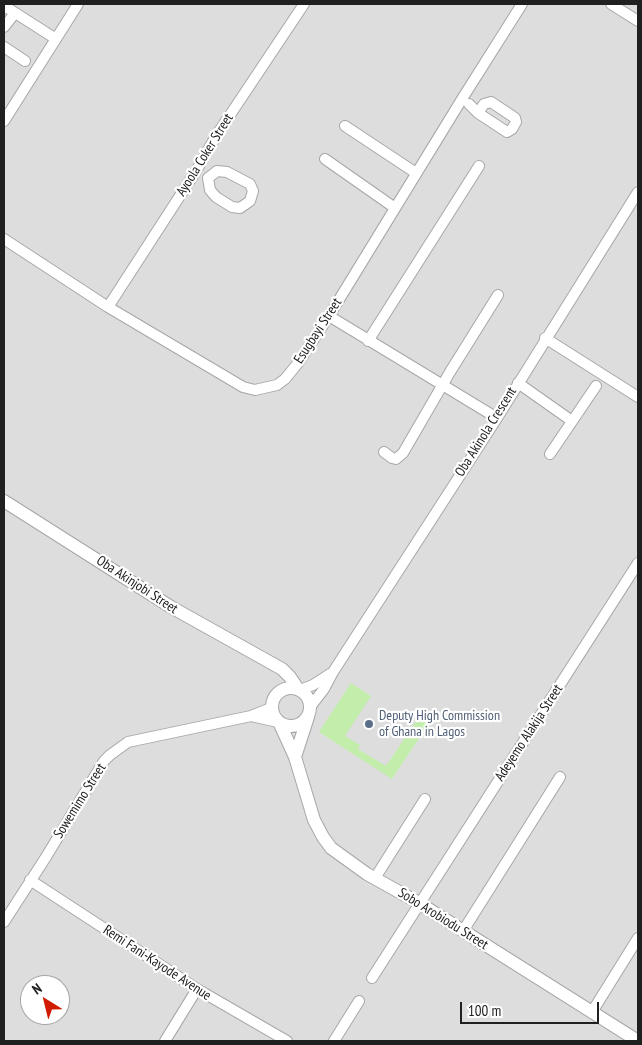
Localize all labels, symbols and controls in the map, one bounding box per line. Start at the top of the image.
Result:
street label: Ayoola Coker Street [173,111,237,199]
street label: Esugbayi Street [291,295,345,367]
street label: Oba Akinola Crescent [452,384,520,480]
street label: Oba Akinjobi Street [93,552,181,618]
street label: Adeyemo Alakija Street [491,681,567,785]
place label: Deputy High Commission of Ghana in Lagos [379,708,500,740]
marker: Deputy High Commission of Ghana in Lagos [363,718,375,730]
street label: Sowemimo Street [50,760,110,842]
street label: Sobo Arobiodu Street [395,885,491,953]
street label: Remi Fani-Kayode Avenue [100,922,214,1004]
north arrow [20,975,70,1025]
text: N [28,979,45,998]
scale bar [462,992,601,1024]
text: 100 m [468,1001,501,1020]

